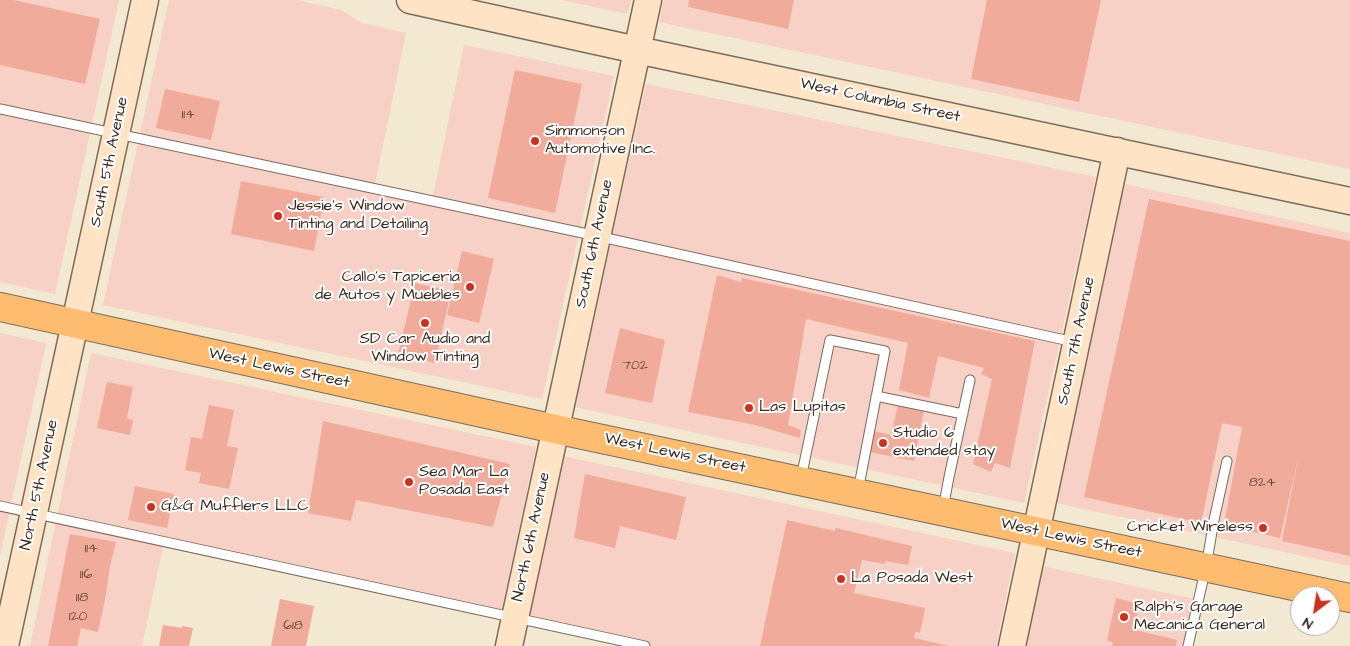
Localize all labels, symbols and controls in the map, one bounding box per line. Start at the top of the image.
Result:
street label: West Columbia Street [798,75,962,127]
street label: South 5th Avenue [87,95,133,229]
house number: 114 [181,107,195,123]
place label: Simmonson Automotive Inc. [545,122,655,160]
marker: Simmonson Automotive Inc. [529,135,541,147]
street label: South 6th Avenue [572,178,618,310]
place label: Jessie's Window Tinting and Detailing [288,197,428,235]
marker: Jessie's Window Tinting and Detailing [272,210,284,222]
place label: Callo's Tapiceria de Autos y Muebles [315,268,460,306]
street label: South 7th Avenue [1054,275,1100,407]
marker: Callo's Tapiceria de Autos y Muebles [464,281,476,293]
marker: SD Car Audio and Window Tinting [419,317,431,329]
place label: SD Car Audio and Window Tinting [360,330,490,368]
street label: West Lewis Street [207,345,351,393]
house number: 702 [622,358,648,374]
place label: Las Lupitas [759,398,846,418]
marker: Las Lupitas [743,402,755,414]
street label: North 5th Avenue [17,418,63,552]
place label: Studio 6 extended stay [893,424,995,462]
street label: West Lewis Street [603,430,747,478]
marker: Studio 6 extended stay [877,437,889,449]
place label: Sea Mar La Posada East [419,463,509,501]
street label: North 6th Avenue [509,471,555,603]
house number: 824 [1249,475,1275,491]
marker: Sea Mar La Posada East [403,476,415,488]
place label: G&G Mufflers LLC [161,497,309,517]
marker: G&G Mufflers LLC [145,501,157,513]
street label: West Lewis Street [999,515,1143,563]
place label: Cricket Wireless [1127,518,1253,538]
marker: Cricket Wireless [1257,522,1269,534]
house number: 114 [84,541,98,557]
house number: 116 [80,567,92,583]
place label: La Posada West [851,569,973,589]
marker: La Posada West [835,573,847,585]
north arrow [1290,586,1340,636]
house number: 118 [76,590,88,606]
place label: Ralph's Garage Mecanica General [1134,598,1265,636]
house number: 120 [69,609,87,625]
marker: Ralph's Garage Mecanica General [1118,611,1130,623]
text: N [1299,612,1317,634]
house number: 618 [283,618,303,634]

